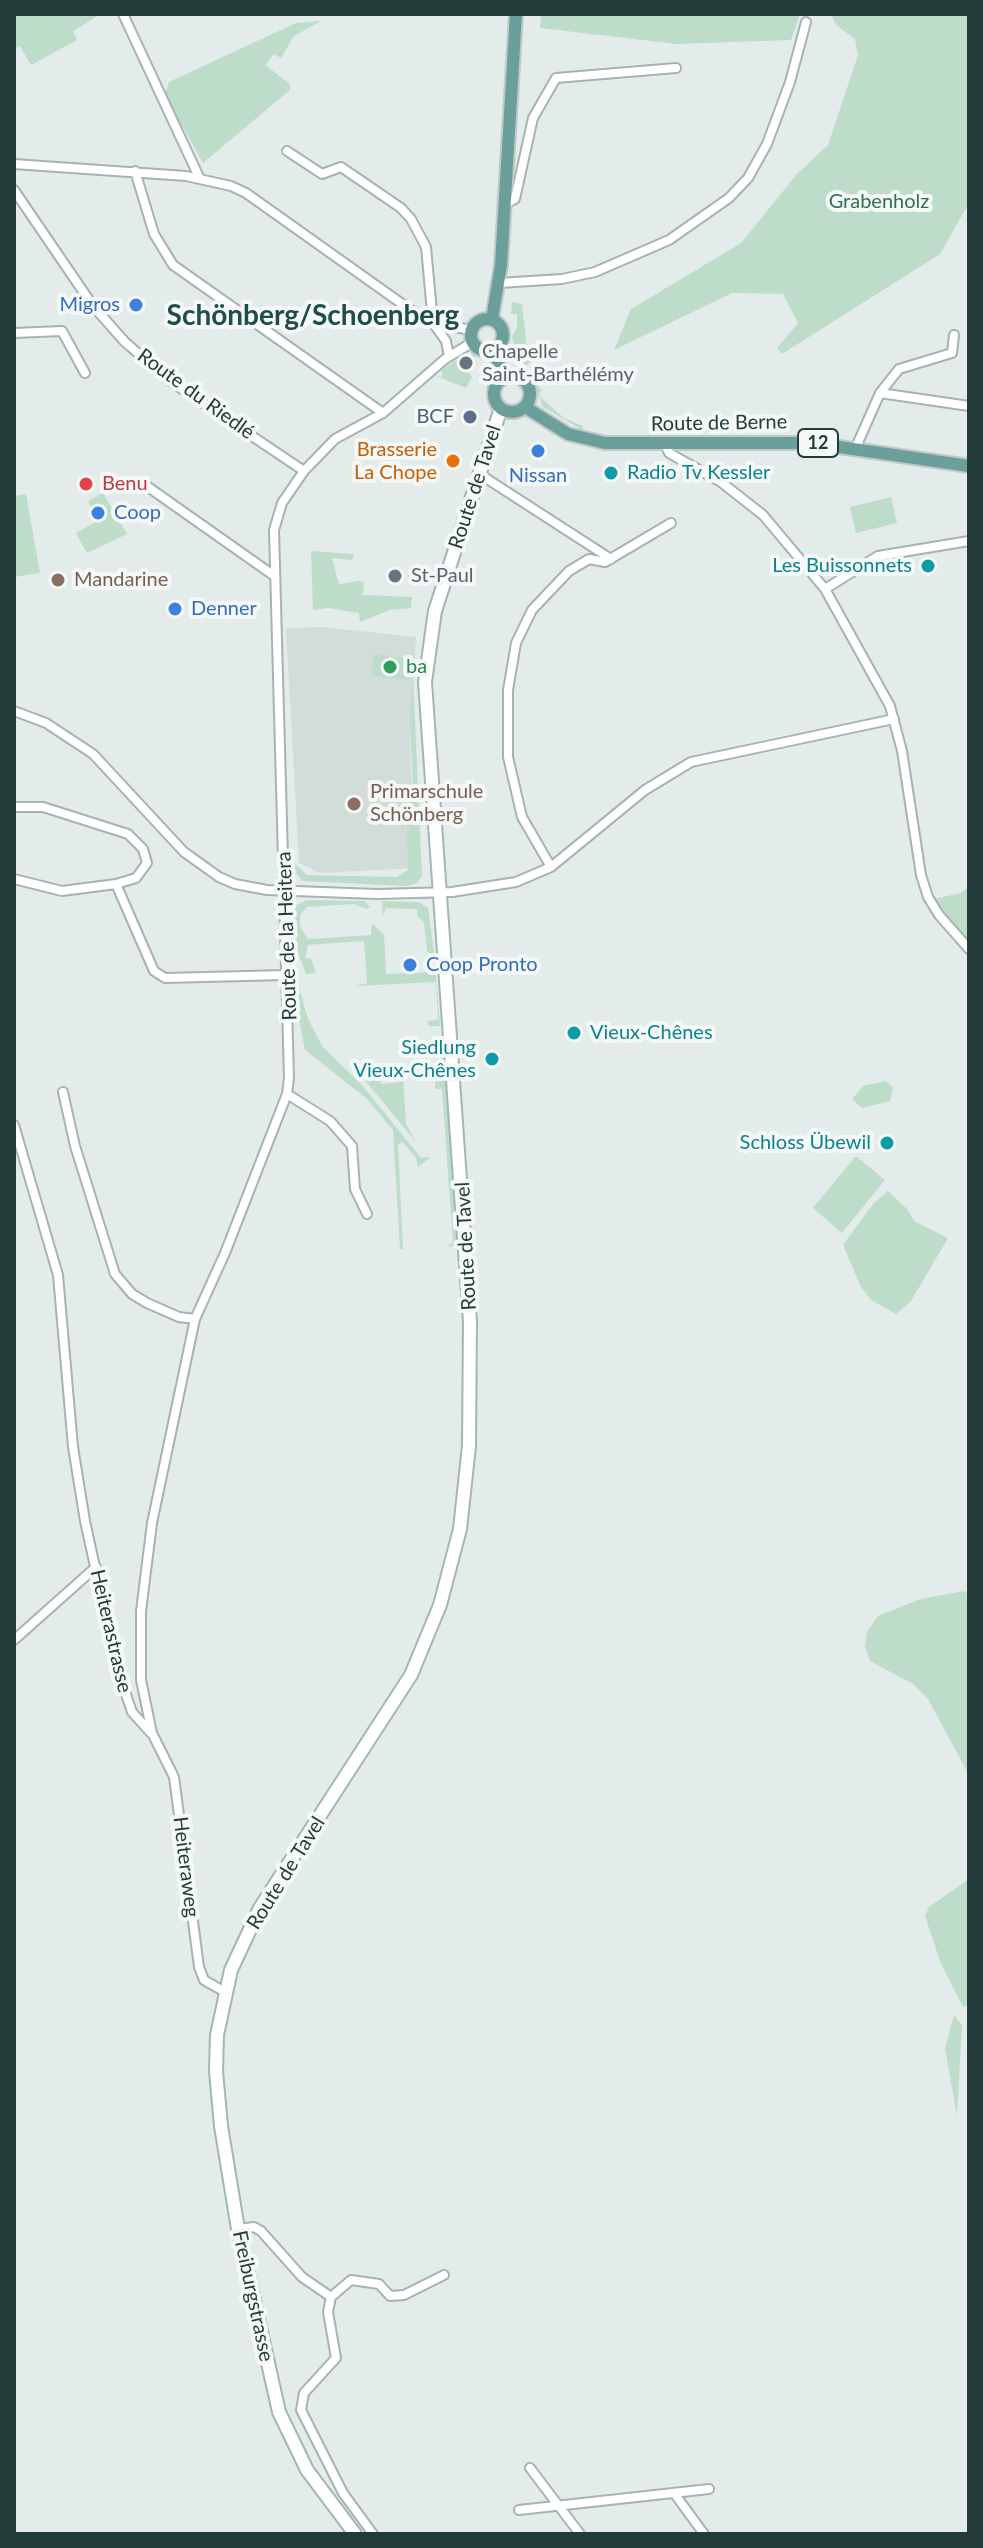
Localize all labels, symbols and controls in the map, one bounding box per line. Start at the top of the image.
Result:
park label: Grabenholz [829,190,929,214]
place label: Migros [60,293,120,317]
marker: Migros [127,296,145,314]
district label: Schönberg/Schoenberg [167,299,459,333]
place label: Chapelle Saint-Barthélémy [482,340,634,387]
street label: Route du Riedlé [133,343,259,445]
marker: Chapelle Saint-Barthélémy [457,354,475,372]
place label: BCF [416,405,454,429]
marker: BCF [461,408,479,426]
street label: Route de Berne [651,410,787,436]
street label: Route de Tavel [444,422,506,552]
road number: 12 [798,429,838,457]
place label: Brasserie La Chope [354,438,437,485]
marker: Nissan [529,442,547,460]
marker: Brasserie La Chope [444,452,462,470]
place label: Radio Tv Kessler [627,461,770,485]
place label: Nissan [509,464,567,488]
marker: Radio Tv Kessler [602,464,620,482]
place label: Benu [102,472,148,496]
marker: Benu [77,475,95,493]
place label: Coop [114,501,161,525]
marker: Coop [89,504,107,522]
place label: Les Buissonnets [772,554,912,578]
marker: Les Buissonnets [919,557,937,575]
place label: St-Paul [411,564,473,588]
marker: St-Paul [386,567,404,585]
place label: Mandarine [74,568,168,592]
marker: Mandarine [49,571,67,589]
place label: Denner [191,597,257,621]
marker: Denner [166,600,184,618]
place label: ba [406,655,427,679]
marker: ba [381,658,399,676]
place label: Primarschule Schönberg [370,780,483,827]
marker: Primarschule Schönberg [345,795,363,813]
street label: Route de la Heitera [272,851,302,1021]
place label: Coop Pronto [426,953,538,977]
marker: Coop Pronto [401,956,419,974]
place label: Vieux-Chênes [590,1021,713,1045]
marker: Vieux-Chênes [565,1024,583,1042]
place label: Siedlung Vieux-Chênes [353,1036,476,1083]
marker: Siedlung Vieux-Chênes [483,1050,501,1068]
place label: Schloss Übewil [740,1131,871,1155]
marker: Schloss Übewil [878,1134,896,1152]
street label: Route de Tavel [451,1181,481,1311]
street label: Heiterastrasse [85,1567,137,1695]
street label: Route de Tavel [242,1812,330,1934]
street label: Heiteraweg [168,1815,204,1919]
street label: Freiburgstrasse [227,2228,279,2364]

